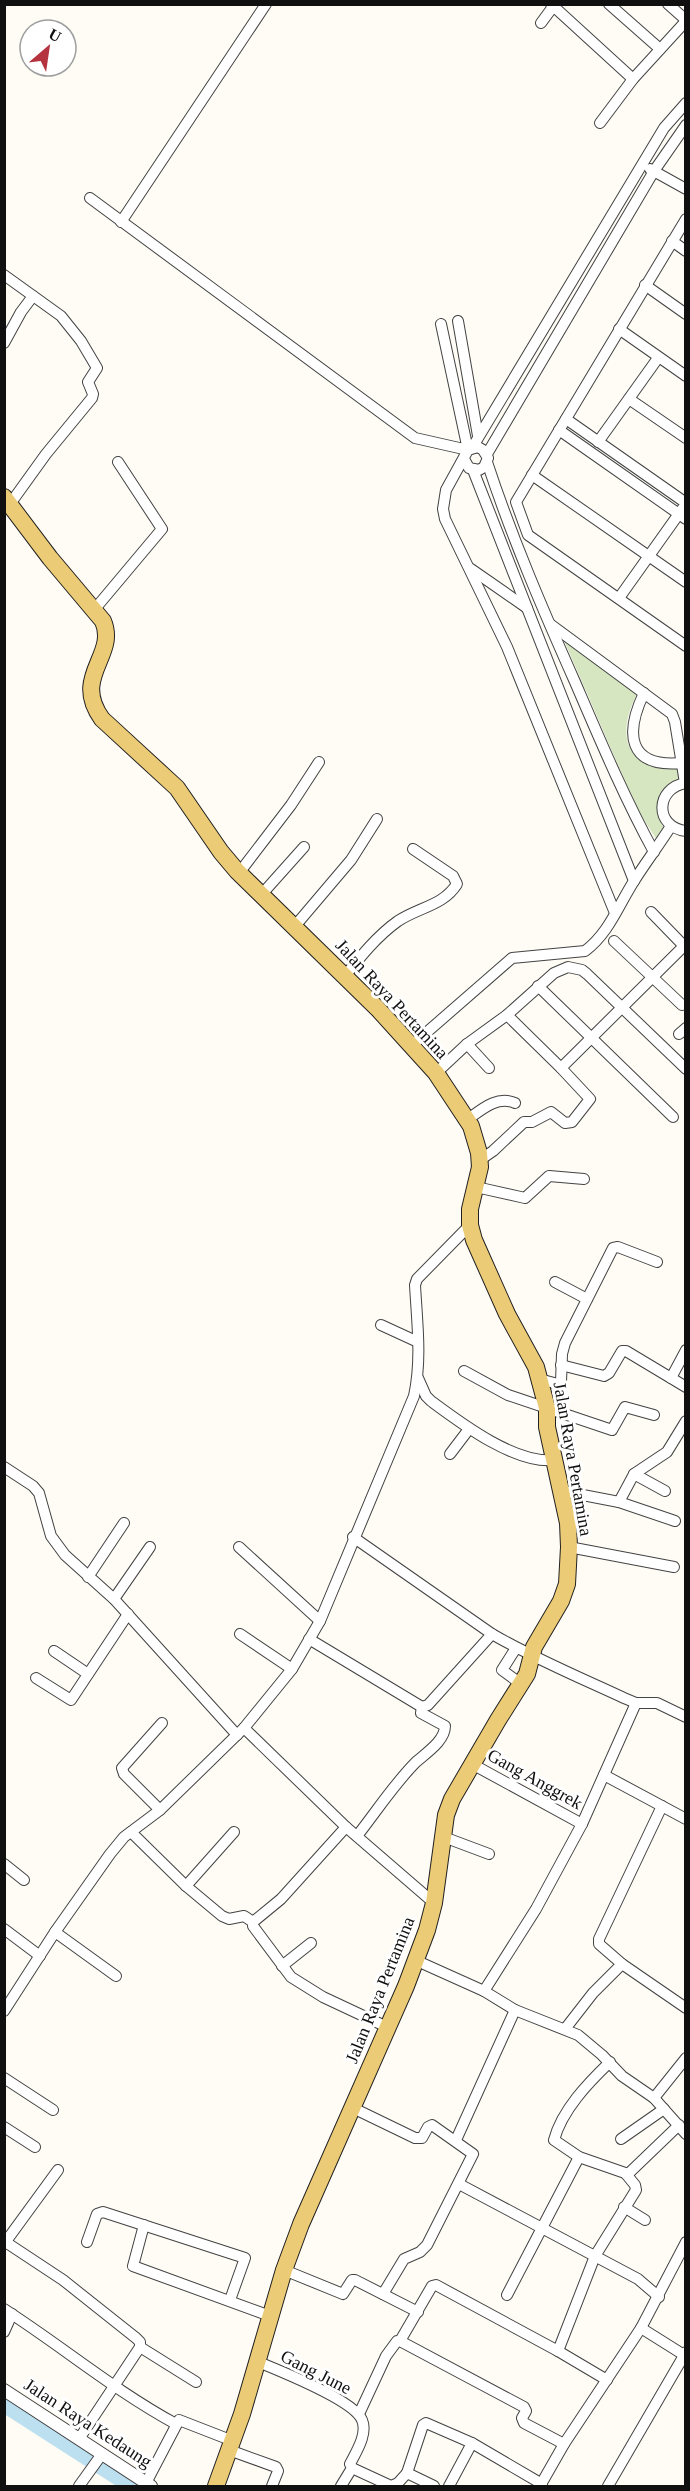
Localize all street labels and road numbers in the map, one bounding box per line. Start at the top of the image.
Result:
street label: Jalan Raya Pertamina [332,935,452,1063]
street label: Jalan Raya Pertamina [550,1380,596,1538]
street label: Gang Anggrek [484,1745,586,1813]
street label: Jalan Raya Pertamina [342,1914,418,2066]
street label: Gang June [277,2346,355,2398]
street label: Jalan Raya Kedaung [21,2374,155,2472]

